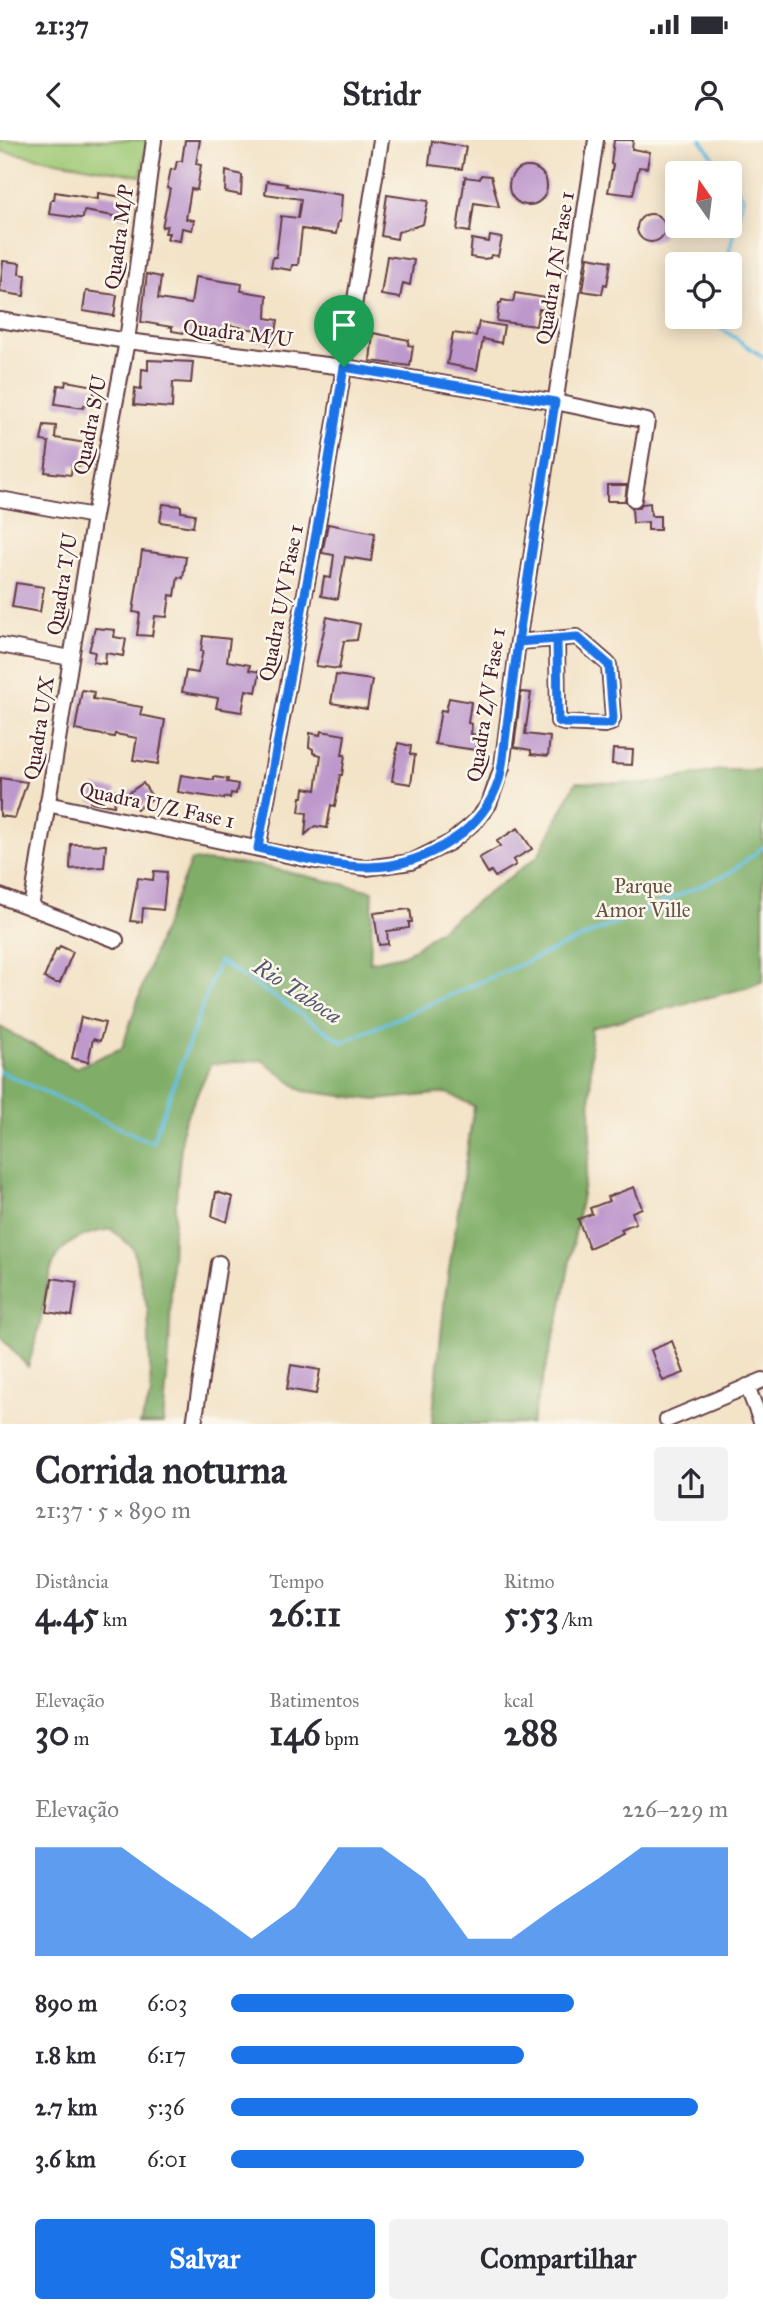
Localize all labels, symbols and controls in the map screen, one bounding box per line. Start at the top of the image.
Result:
text: 21:37 [35,9,89,41]
text: Stridr [342,75,421,114]
icon: back [35,76,73,114]
icon: person [690,76,728,114]
north arrow [665,161,742,238]
map controls [665,161,742,329]
street label: Quadra M/P [99,183,139,291]
street label: Quadra I/N Fase 1 [530,189,580,347]
button: locate [665,252,742,329]
pin [314,295,374,367]
icon: arrive [325,306,363,344]
street label: Quadra M/U [182,313,295,353]
street label: Quadra S/U [68,373,112,477]
street label: Quadra U/V Fase 1 [253,522,309,684]
street label: Quadra T/U [41,531,83,637]
street label: Quadra Z/V Fase 1 [461,626,511,784]
street label: Quadra U/X [18,674,60,782]
street label: Quadra U/Z Fase 1 [77,776,237,834]
park label: Parque Amor Ville [594,873,691,923]
water label: Rio Taboca [248,952,347,1030]
text: Corrida noturna [35,1447,287,1493]
button: share [654,1447,728,1521]
text: 21:37 · 5 × 890 m [35,1496,191,1524]
text: Distância [35,1570,108,1593]
text: Tempo [269,1570,324,1593]
text: Ritmo [504,1570,555,1593]
text: 4.45 [35,1593,99,1636]
text: 26:11 [269,1593,341,1636]
text: 5:53 [504,1593,559,1636]
text: km [99,1608,128,1631]
text: /km [559,1608,593,1631]
text: Elevação [35,1689,104,1712]
text: Batimentos [269,1689,359,1712]
text: kcal [504,1689,534,1712]
text: 30 [35,1712,69,1755]
text: 146 [269,1712,321,1755]
text: 288 [504,1712,558,1755]
text: m [69,1727,89,1750]
text: bpm [321,1727,359,1750]
text: Elevação [35,1795,119,1823]
text: 226–229 m [622,1795,728,1823]
text: 890 m [35,1989,97,2017]
text: 6:03 [147,1989,187,2017]
text: 1.8 km [35,2041,96,2069]
text: 6:17 [147,2041,186,2069]
text: 2.7 km [35,2093,97,2121]
text: 5:36 [147,2093,184,2121]
text: 3.6 km [35,2145,96,2173]
text: 6:01 [147,2145,187,2173]
button: Salvar [35,2219,375,2299]
button: Compartilhar [389,2219,728,2299]

